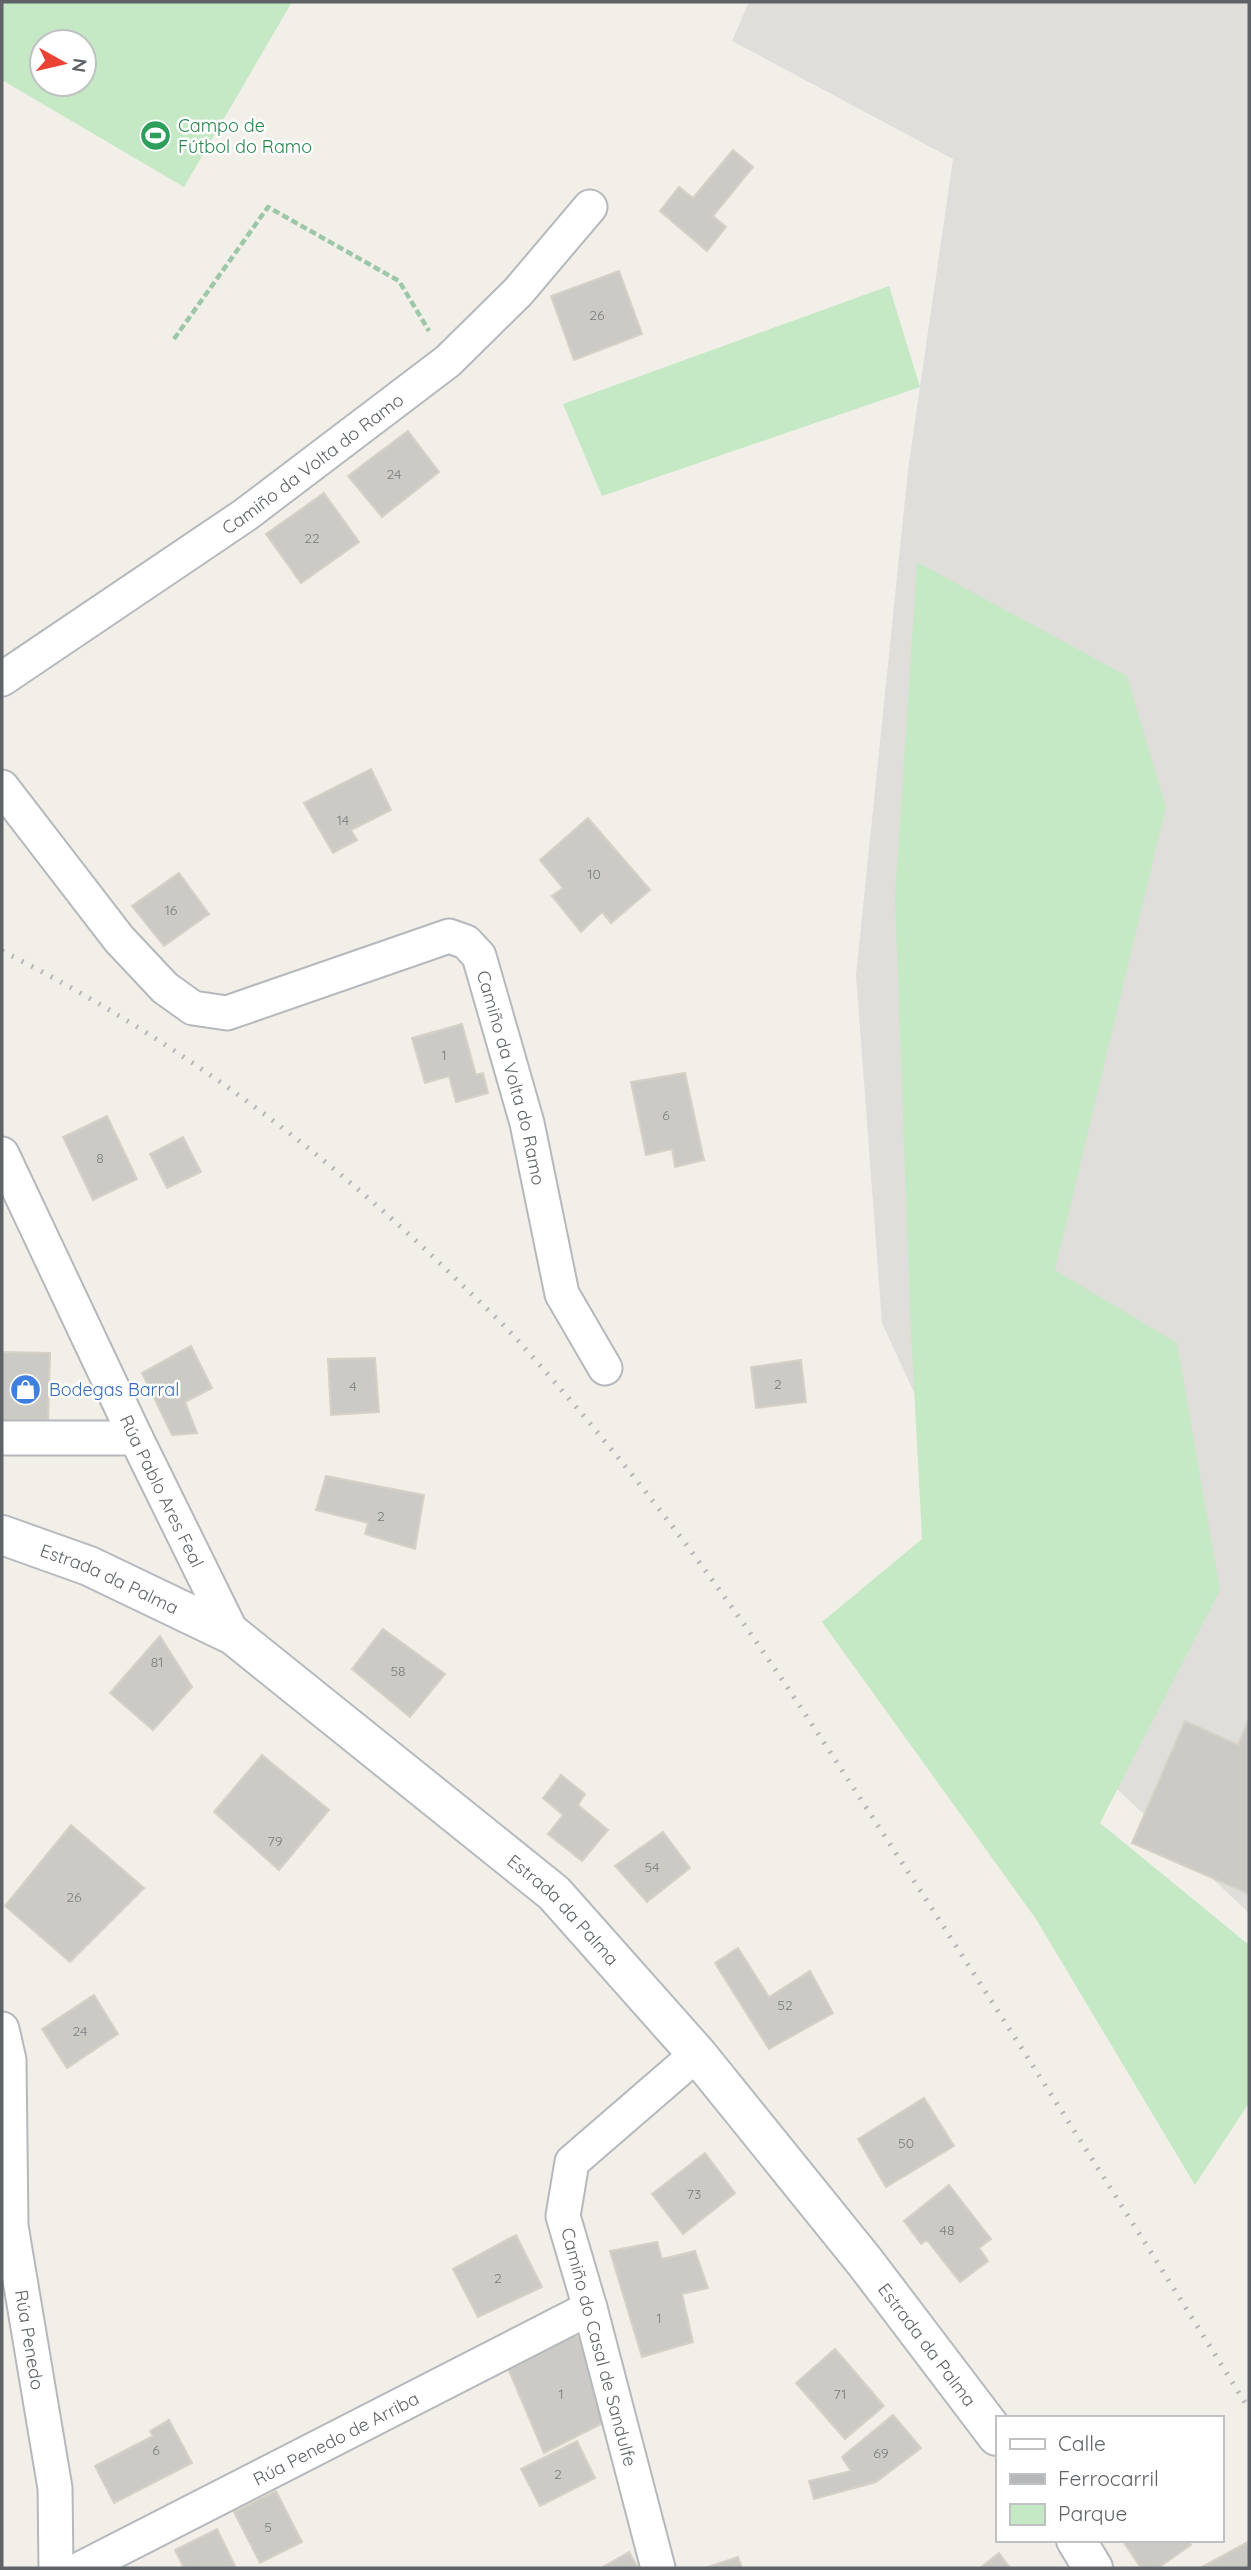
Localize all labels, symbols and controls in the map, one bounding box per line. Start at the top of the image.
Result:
north arrow [28,28,98,98]
text: N [67,57,93,74]
place label: Campo de Fútbol do Ramo [178,114,312,158]
sports icon: Campo de Fútbol do Ramo [138,118,172,152]
house number: 26 [589,306,605,324]
street label: Camiño da Volta do Ramo [217,388,408,539]
house number: 24 [387,465,401,483]
house number: 22 [304,529,320,547]
house number: 14 [337,811,349,829]
house number: 10 [587,865,601,883]
house number: 16 [165,901,178,919]
street label: Camiño da Volta do Ramo [472,968,551,1187]
house number: 1 [441,1046,447,1064]
house number: 6 [662,1106,670,1124]
house number: 8 [96,1149,104,1167]
shop icon: Bodegas Barral [9,1372,43,1406]
house number: 2 [774,1375,782,1393]
house number: 4 [349,1377,357,1395]
place label: Bodegas Barral [49,1378,179,1401]
street label: Rúa Pablo Ares Feal [115,1411,209,1571]
house number: 2 [377,1507,385,1525]
street label: Estrada da Palma [37,1538,182,1619]
house number: 81 [151,1653,163,1671]
house number: 58 [390,1662,406,1680]
house number: 79 [268,1832,283,1850]
street label: Estrada da Palma [503,1849,624,1970]
house number: 54 [644,1858,660,1876]
house number: 26 [66,1888,82,1906]
house number: 52 [777,1996,793,2014]
house number: 24 [73,2022,87,2040]
house number: 50 [898,2134,914,2152]
house number: 73 [687,2185,701,2203]
house number: 48 [940,2221,954,2239]
street label: Camiño do Casal de Sandulfe [556,2225,642,2469]
house number: 2 [494,2269,502,2287]
street label: Estrada da Palma [873,2278,982,2411]
street label: Rúa Penedo [10,2288,50,2391]
house number: 1 [656,2309,662,2327]
house number: 1 [558,2385,564,2403]
house number: 71 [833,2385,847,2403]
street label: Rúa Penedo de Arriba [249,2386,423,2490]
legend [996,2416,1223,2542]
text: Calle [1058,2430,1106,2456]
house number: 6 [152,2441,160,2459]
house number: 69 [873,2444,889,2462]
house number: 2 [554,2465,562,2483]
text: Ferrocarril [1058,2465,1159,2491]
text: Parque [1058,2500,1127,2526]
house number: 5 [264,2518,272,2536]

